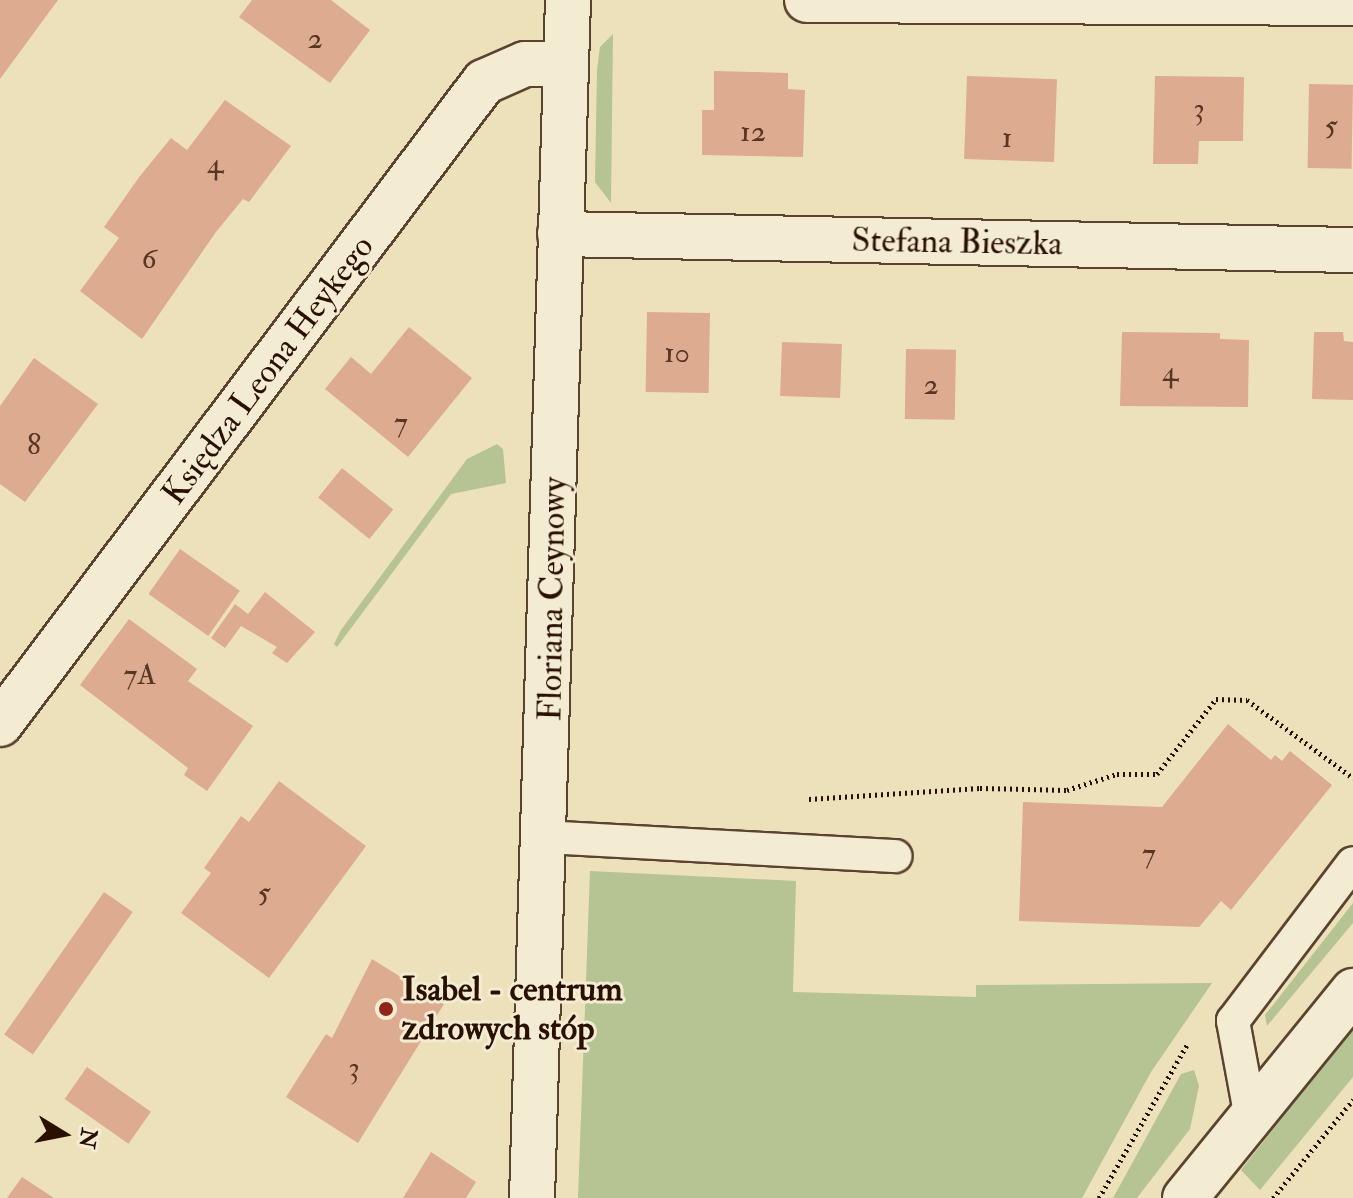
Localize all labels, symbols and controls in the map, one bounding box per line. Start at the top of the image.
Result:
house number: 2 [307,21,323,57]
house number: 3 [1193,91,1205,127]
house number: 5 [1324,108,1338,144]
house number: 12 [740,114,766,150]
house number: 1 [1002,120,1012,156]
house number: 4 [207,146,223,182]
street label: Stefana Bieszka [851,220,1063,264]
street label: Księdza Leona Heykego [153,227,383,513]
house number: 6 [141,241,157,277]
house number: 10 [664,335,690,371]
house number: 4 [1162,354,1178,390]
house number: 2 [923,367,939,403]
house number: 7 [394,405,408,441]
house number: 8 [27,427,41,463]
street label: Floriana Ceynowy [529,477,575,721]
house number: 7A [124,657,156,693]
house number: 7 [1142,836,1156,872]
house number: 5 [257,875,271,911]
place label: Isabel - centrum zdrowych stóp [402,969,623,1048]
marker: Isabel - centrum zdrowych stóp [377,1000,395,1018]
house number: 3 [348,1050,360,1086]
north arrow [24,1094,104,1174]
text: N [72,1126,103,1150]

